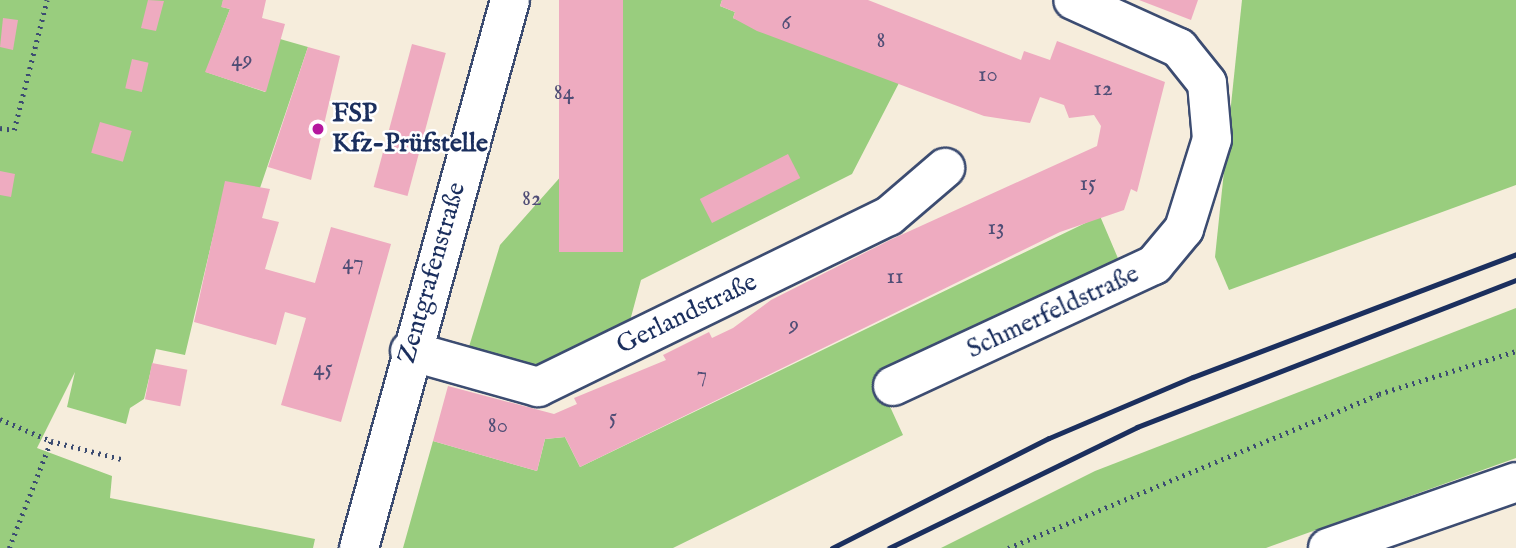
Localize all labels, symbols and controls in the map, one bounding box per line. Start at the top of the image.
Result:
house number: 6 [781,9,791,37]
house number: 8 [876,27,886,55]
house number: 49 [231,46,253,74]
house number: 10 [978,61,998,89]
house number: 12 [1093,75,1113,103]
house number: 84 [554,79,574,107]
place label: FSP Kfz-Prüfstelle [332,98,488,160]
marker: FSP Kfz-Prüfstelle [310,121,326,137]
house number: 15 [1080,170,1096,198]
street label: Zentgrafenstraße [391,179,473,367]
house number: 82 [522,185,542,213]
house number: 13 [987,214,1005,242]
house number: 47 [342,249,364,277]
street label: Schmerfeldstraße [962,259,1144,365]
house number: 11 [886,263,904,291]
street label: Gerlandstraße [612,267,762,361]
house number: 9 [789,311,799,339]
house number: 45 [313,355,333,383]
house number: 7 [697,361,707,389]
house number: 5 [609,404,617,432]
house number: 80 [488,412,508,440]

